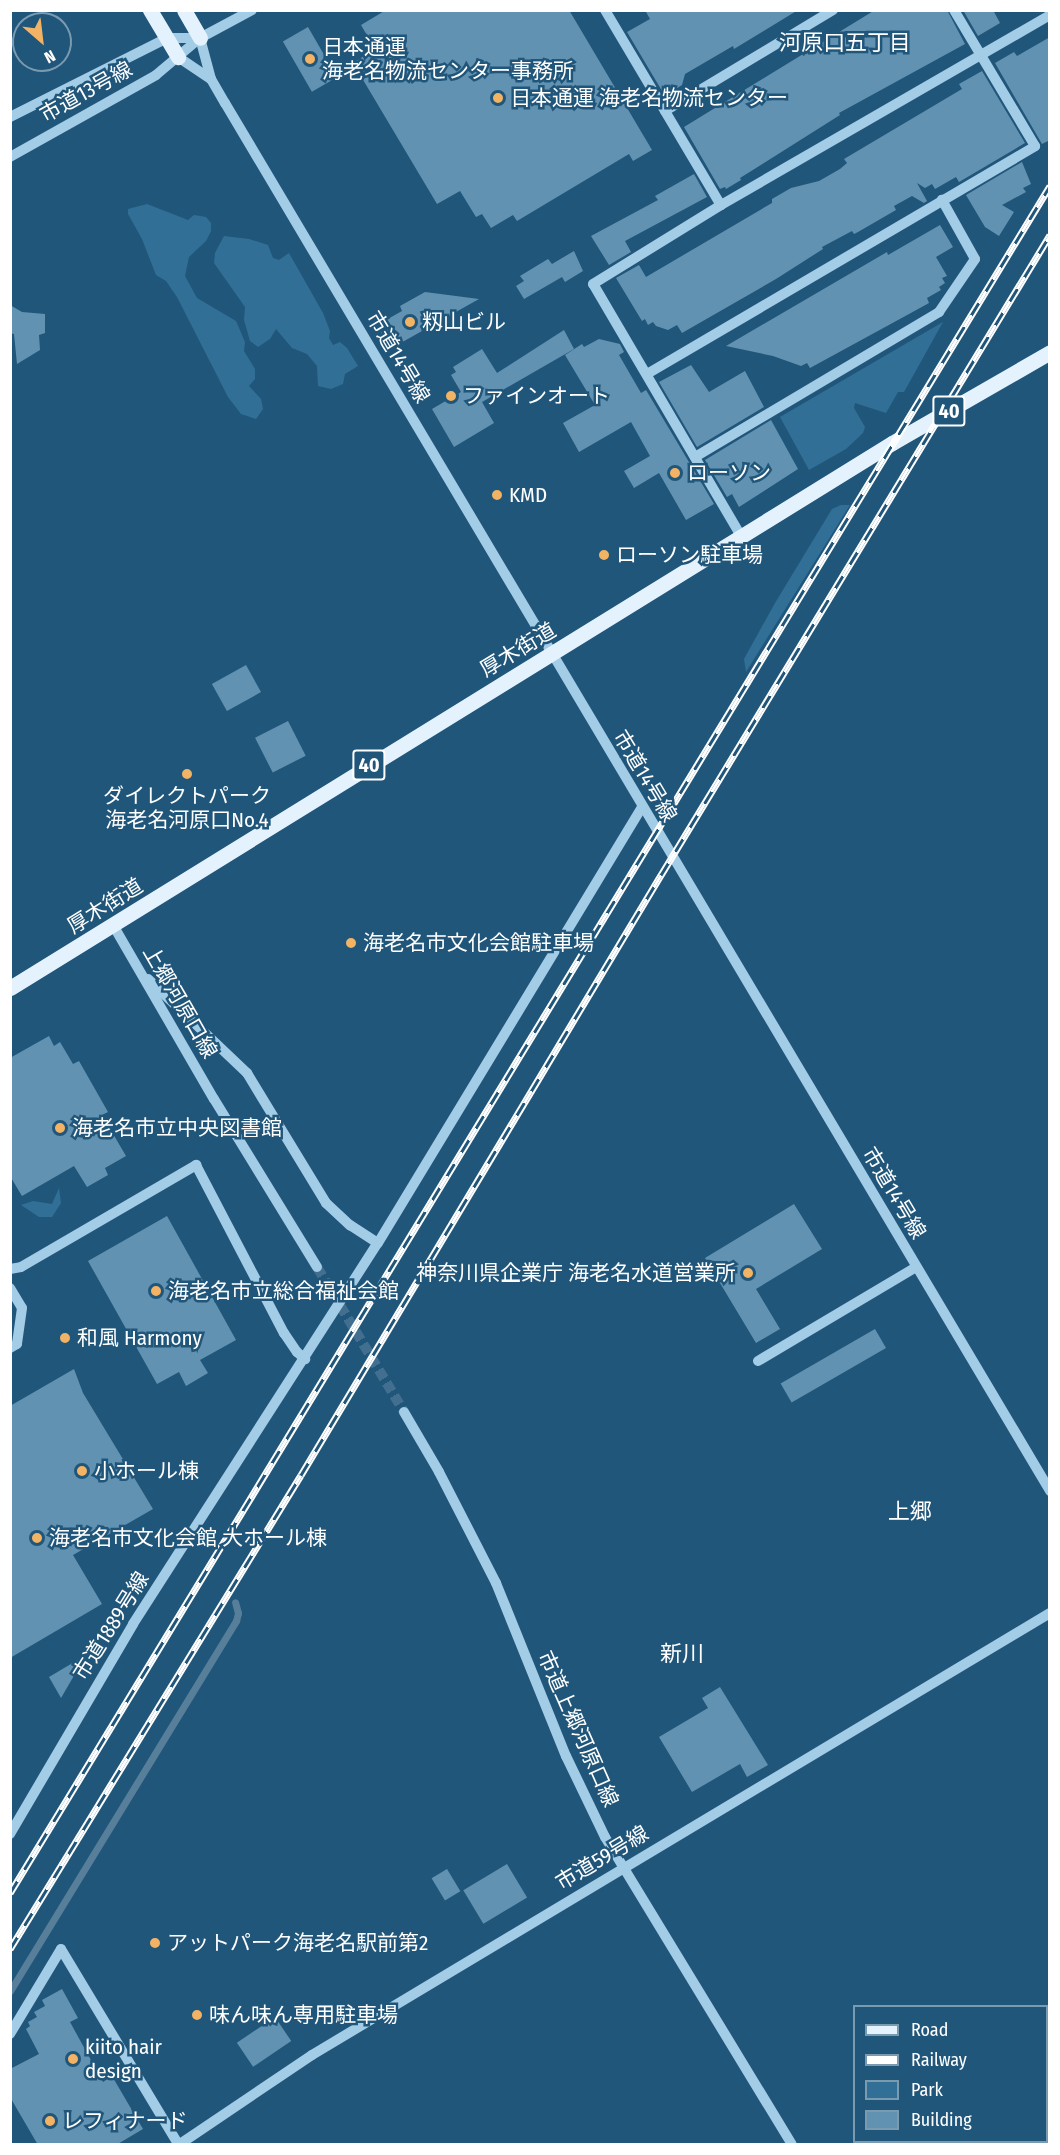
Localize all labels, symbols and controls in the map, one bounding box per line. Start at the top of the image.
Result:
north arrow [12,12,72,72]
district label: 河原口五丁目 [779,30,911,56]
place label: 日本通運 海老名物流センター事務所 [322,34,574,84]
text: N [41,46,58,67]
marker: 日本通運 海老名物流センター事務所 [303,52,317,66]
street label: 市道13号線 [35,56,137,128]
place label: 日本通運 海老名物流センター [510,85,788,111]
marker: 日本通運 海老名物流センター [491,91,505,105]
street label: 市道14号線 [361,307,435,407]
place label: 籾山ビル [422,309,506,335]
marker: 籾山ビル [403,315,417,329]
place label: ファインオート [463,383,610,409]
marker: ファインオート [444,389,458,403]
road number: 40 [931,394,967,428]
place label: ローソン [687,460,771,486]
marker: ローソン [668,466,682,480]
place label: KMD [509,482,547,508]
marker: KMD [490,488,504,502]
place label: ローソン駐車場 [616,542,763,568]
marker: ローソン駐車場 [597,548,611,562]
street label: 厚木街道 [476,618,560,682]
street label: 市道14号線 [608,726,682,826]
road number: 40 [351,748,387,782]
marker: ダイレクトパーク 海老名河原口No.4 [180,767,194,781]
place label: ダイレクトパーク 海老名河原口No.4 [103,783,271,833]
street label: 厚木街道 [63,873,147,939]
place label: 海老名市文化会館駐車場 [363,930,594,956]
marker: 海老名市文化会館駐車場 [344,936,358,950]
street label: 上郷河原口線 [138,941,222,1063]
place label: 海老名市立中央図書館 [72,1115,282,1141]
marker: 海老名市立中央図書館 [53,1121,67,1135]
street label: 市道14号線 [857,1143,931,1243]
place label: 神奈川県企業庁 海老名水道営業所 [416,1260,736,1286]
marker: 神奈川県企業庁 海老名水道営業所 [741,1266,755,1280]
place label: 海老名市立総合福祉会館 [168,1278,399,1304]
marker: 海老名市立総合福祉会館 [149,1284,163,1298]
place label: 和風 Harmony [77,1325,202,1351]
marker: 和風 Harmony [58,1331,72,1345]
place label: 小ホール棟 [94,1458,199,1484]
marker: 小ホール棟 [75,1464,89,1478]
district label: 上郷 [888,1499,932,1525]
place label: 海老名市文化会館 大ホール棟 [49,1525,327,1551]
marker: 海老名市文化会館 大ホール棟 [30,1531,44,1545]
street label: 市道1889号線 [68,1567,154,1685]
district label: 新川 [660,1641,704,1667]
street label: 市道上郷河原口線 [532,1647,624,1811]
street label: 市道59号線 [551,1821,653,1895]
place label: アットパーク海老名駅前第2 [167,1930,428,1956]
marker: アットパーク海老名駅前第2 [148,1936,162,1950]
place label: 味ん味ん専用駐車場 [209,2002,398,2028]
legend [853,2005,1048,2143]
marker: 味ん味ん専用駐車場 [190,2008,204,2022]
text: Road [911,2019,948,2041]
place label: kiito hair design [85,2034,162,2084]
text: Railway [911,2049,967,2071]
marker: kiito hair design [66,2052,80,2066]
text: Park [911,2079,943,2101]
place label: レフィナード [62,2108,188,2134]
text: Building [911,2109,972,2131]
marker: レフィナード [43,2114,57,2128]

